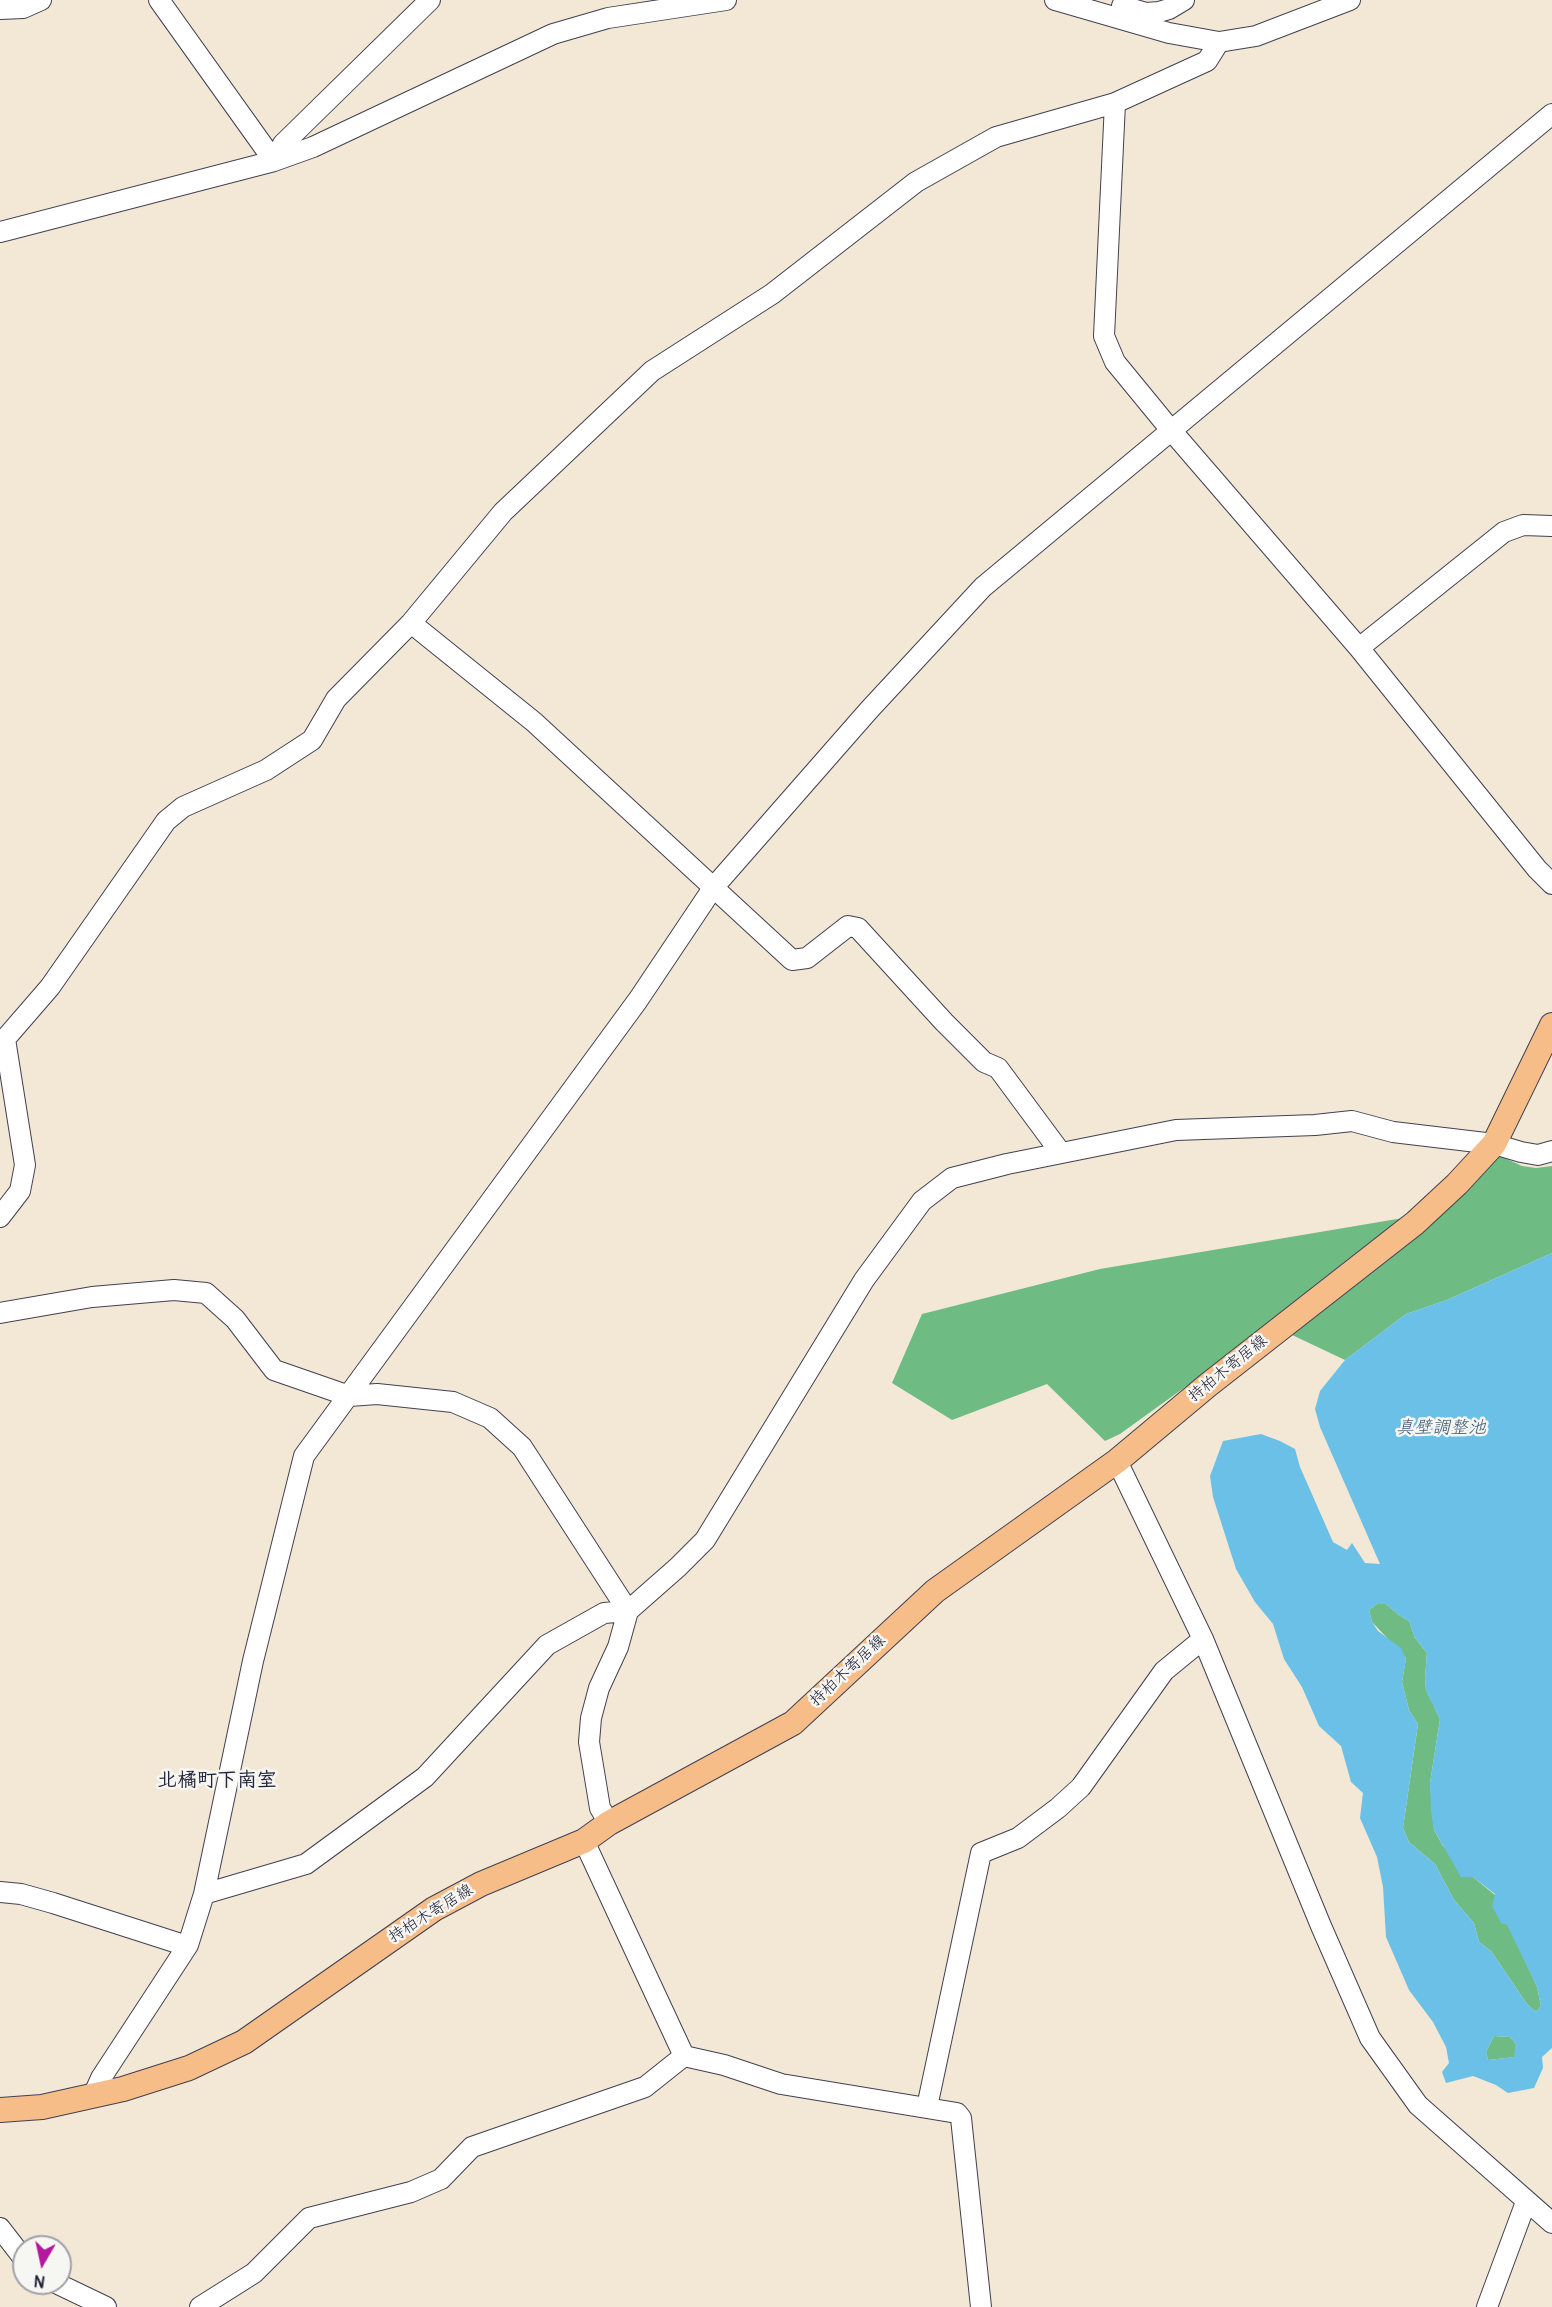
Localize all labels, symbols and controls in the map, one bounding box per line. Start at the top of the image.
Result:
street label: 持柏木寄居線 [1185,1331,1271,1407]
water label: 真壁調整池 [1396,1417,1486,1439]
street label: 持柏木寄居線 [806,1631,890,1711]
district label: 北橘町下南室 [157,1769,277,1793]
street label: 持柏木寄居線 [385,1880,477,1948]
north arrow [12,2235,72,2295]
text: N [33,2270,46,2292]

